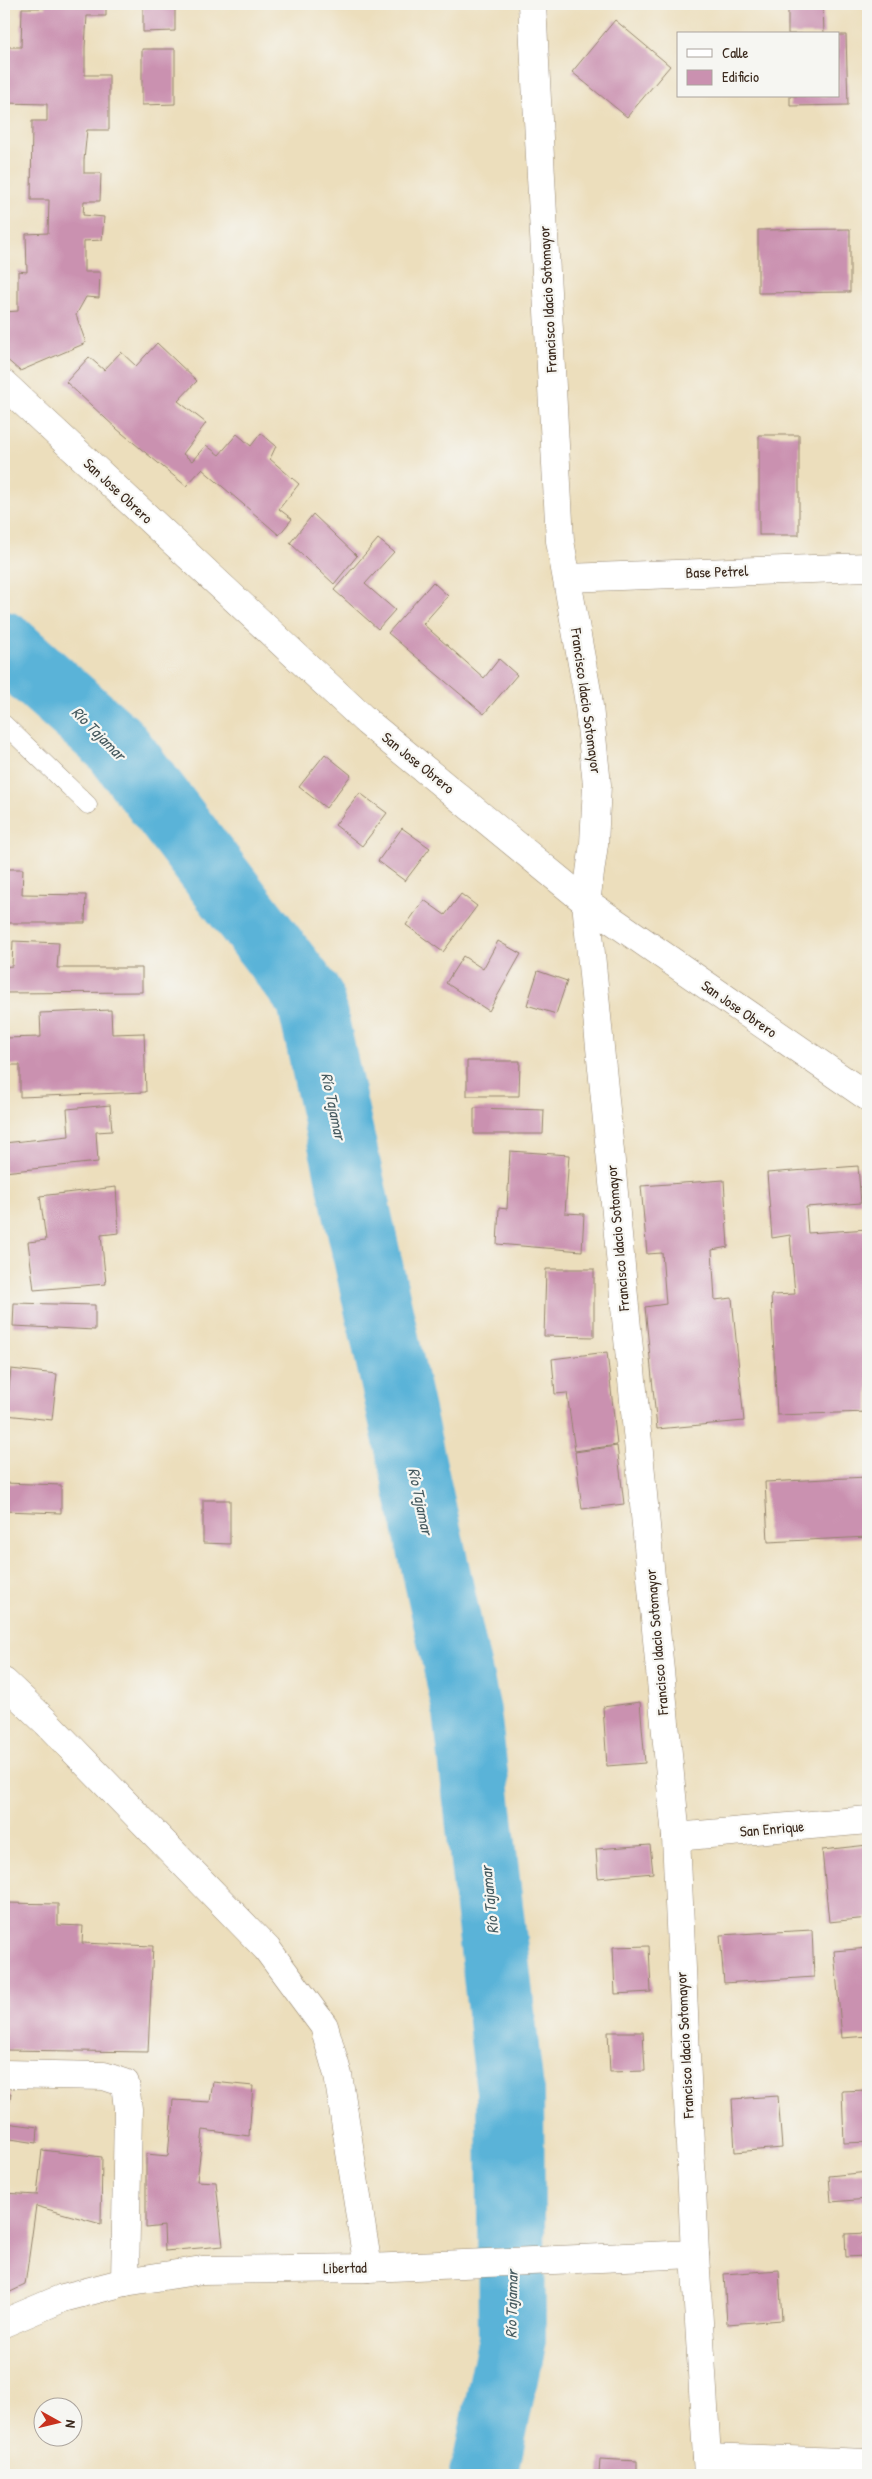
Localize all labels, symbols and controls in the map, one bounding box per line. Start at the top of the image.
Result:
legend [677,32,840,98]
text: Calle [722,42,749,63]
text: Edificio [722,66,759,87]
street label: Francisco Idacio Sotomayor [533,225,562,374]
street label: San Jose Obrero [79,453,158,528]
street label: Base Petrel [685,560,749,583]
street label: Francisco Idacio Sotomayor [566,626,607,775]
water label: Río Tajamar [67,701,132,766]
street label: San Jose Obrero [378,727,459,798]
street label: San Jose Obrero [697,975,781,1042]
water label: Río Tajamar [316,1070,352,1143]
street label: Francisco Idacio Sotomayor [601,1164,634,1313]
water label: Río Tajamar [403,1465,439,1538]
street label: Francisco Idacio Sotomayor [640,1568,673,1717]
street label: San Enrique [739,1815,805,1842]
water label: Río Tajamar [474,1863,503,1935]
street label: Francisco Idacio Sotomayor [670,1971,699,2120]
street label: Libertad [323,2257,367,2278]
water label: Río Tajamar [499,2268,523,2338]
north arrow [32,2396,82,2446]
text: N [61,2419,81,2429]

